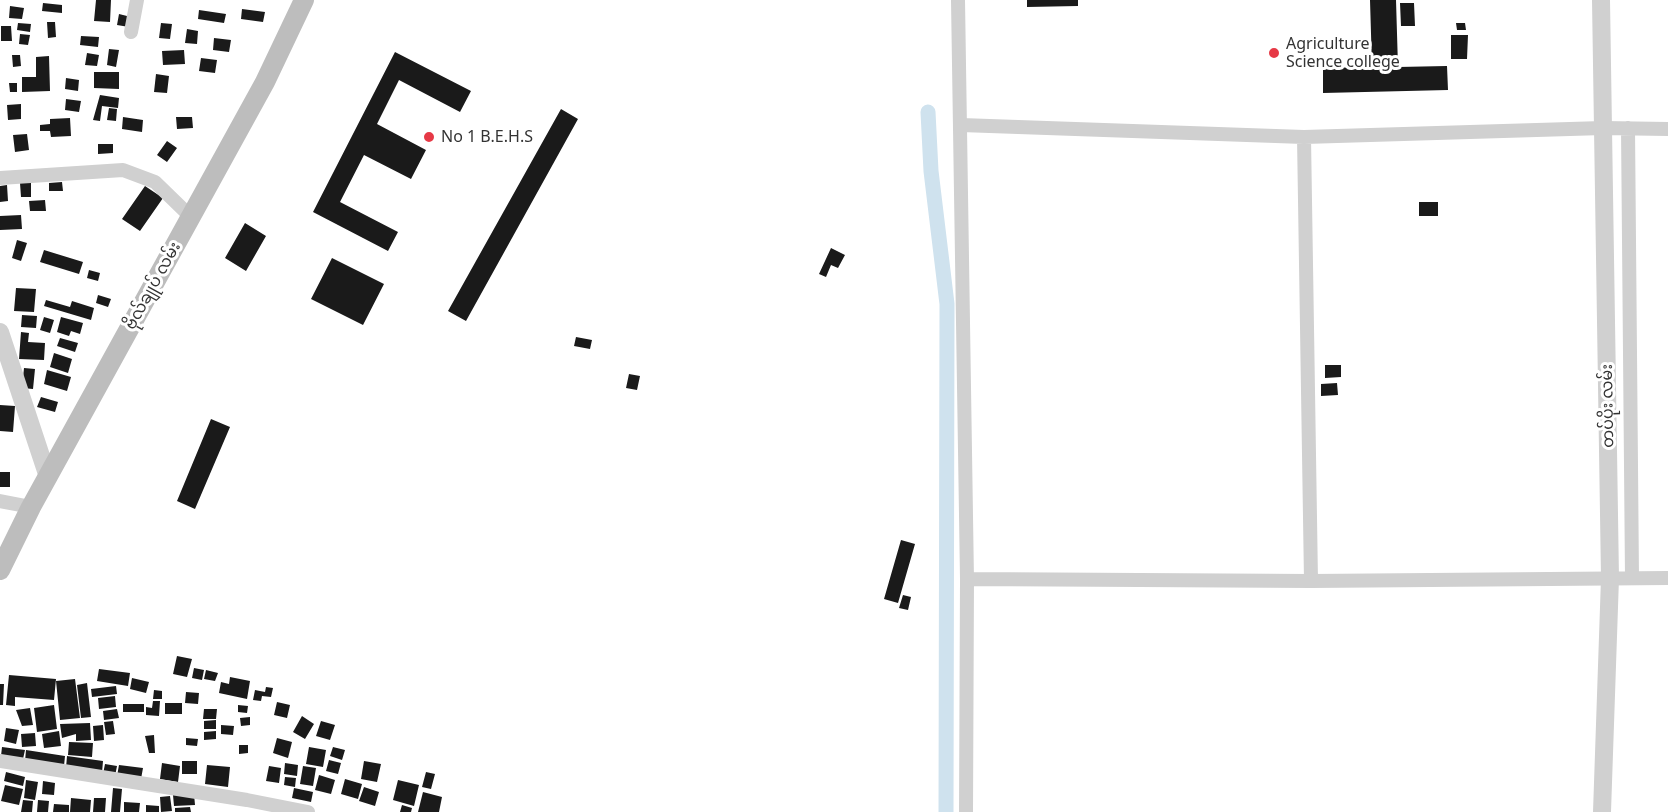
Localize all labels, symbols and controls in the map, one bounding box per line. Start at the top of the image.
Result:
place label: Agriculture Science college [1286,34,1400,72]
marker: Agriculture Science college [1267,46,1281,60]
place label: No 1 B.E.H.S [441,127,533,147]
marker: No 1 B.E.H.S [422,130,436,144]
street label: ဗိုလ်ချုပ် လမ်း [121,239,185,333]
street label: တပ်ပိုး လမ်း [1598,364,1618,448]

